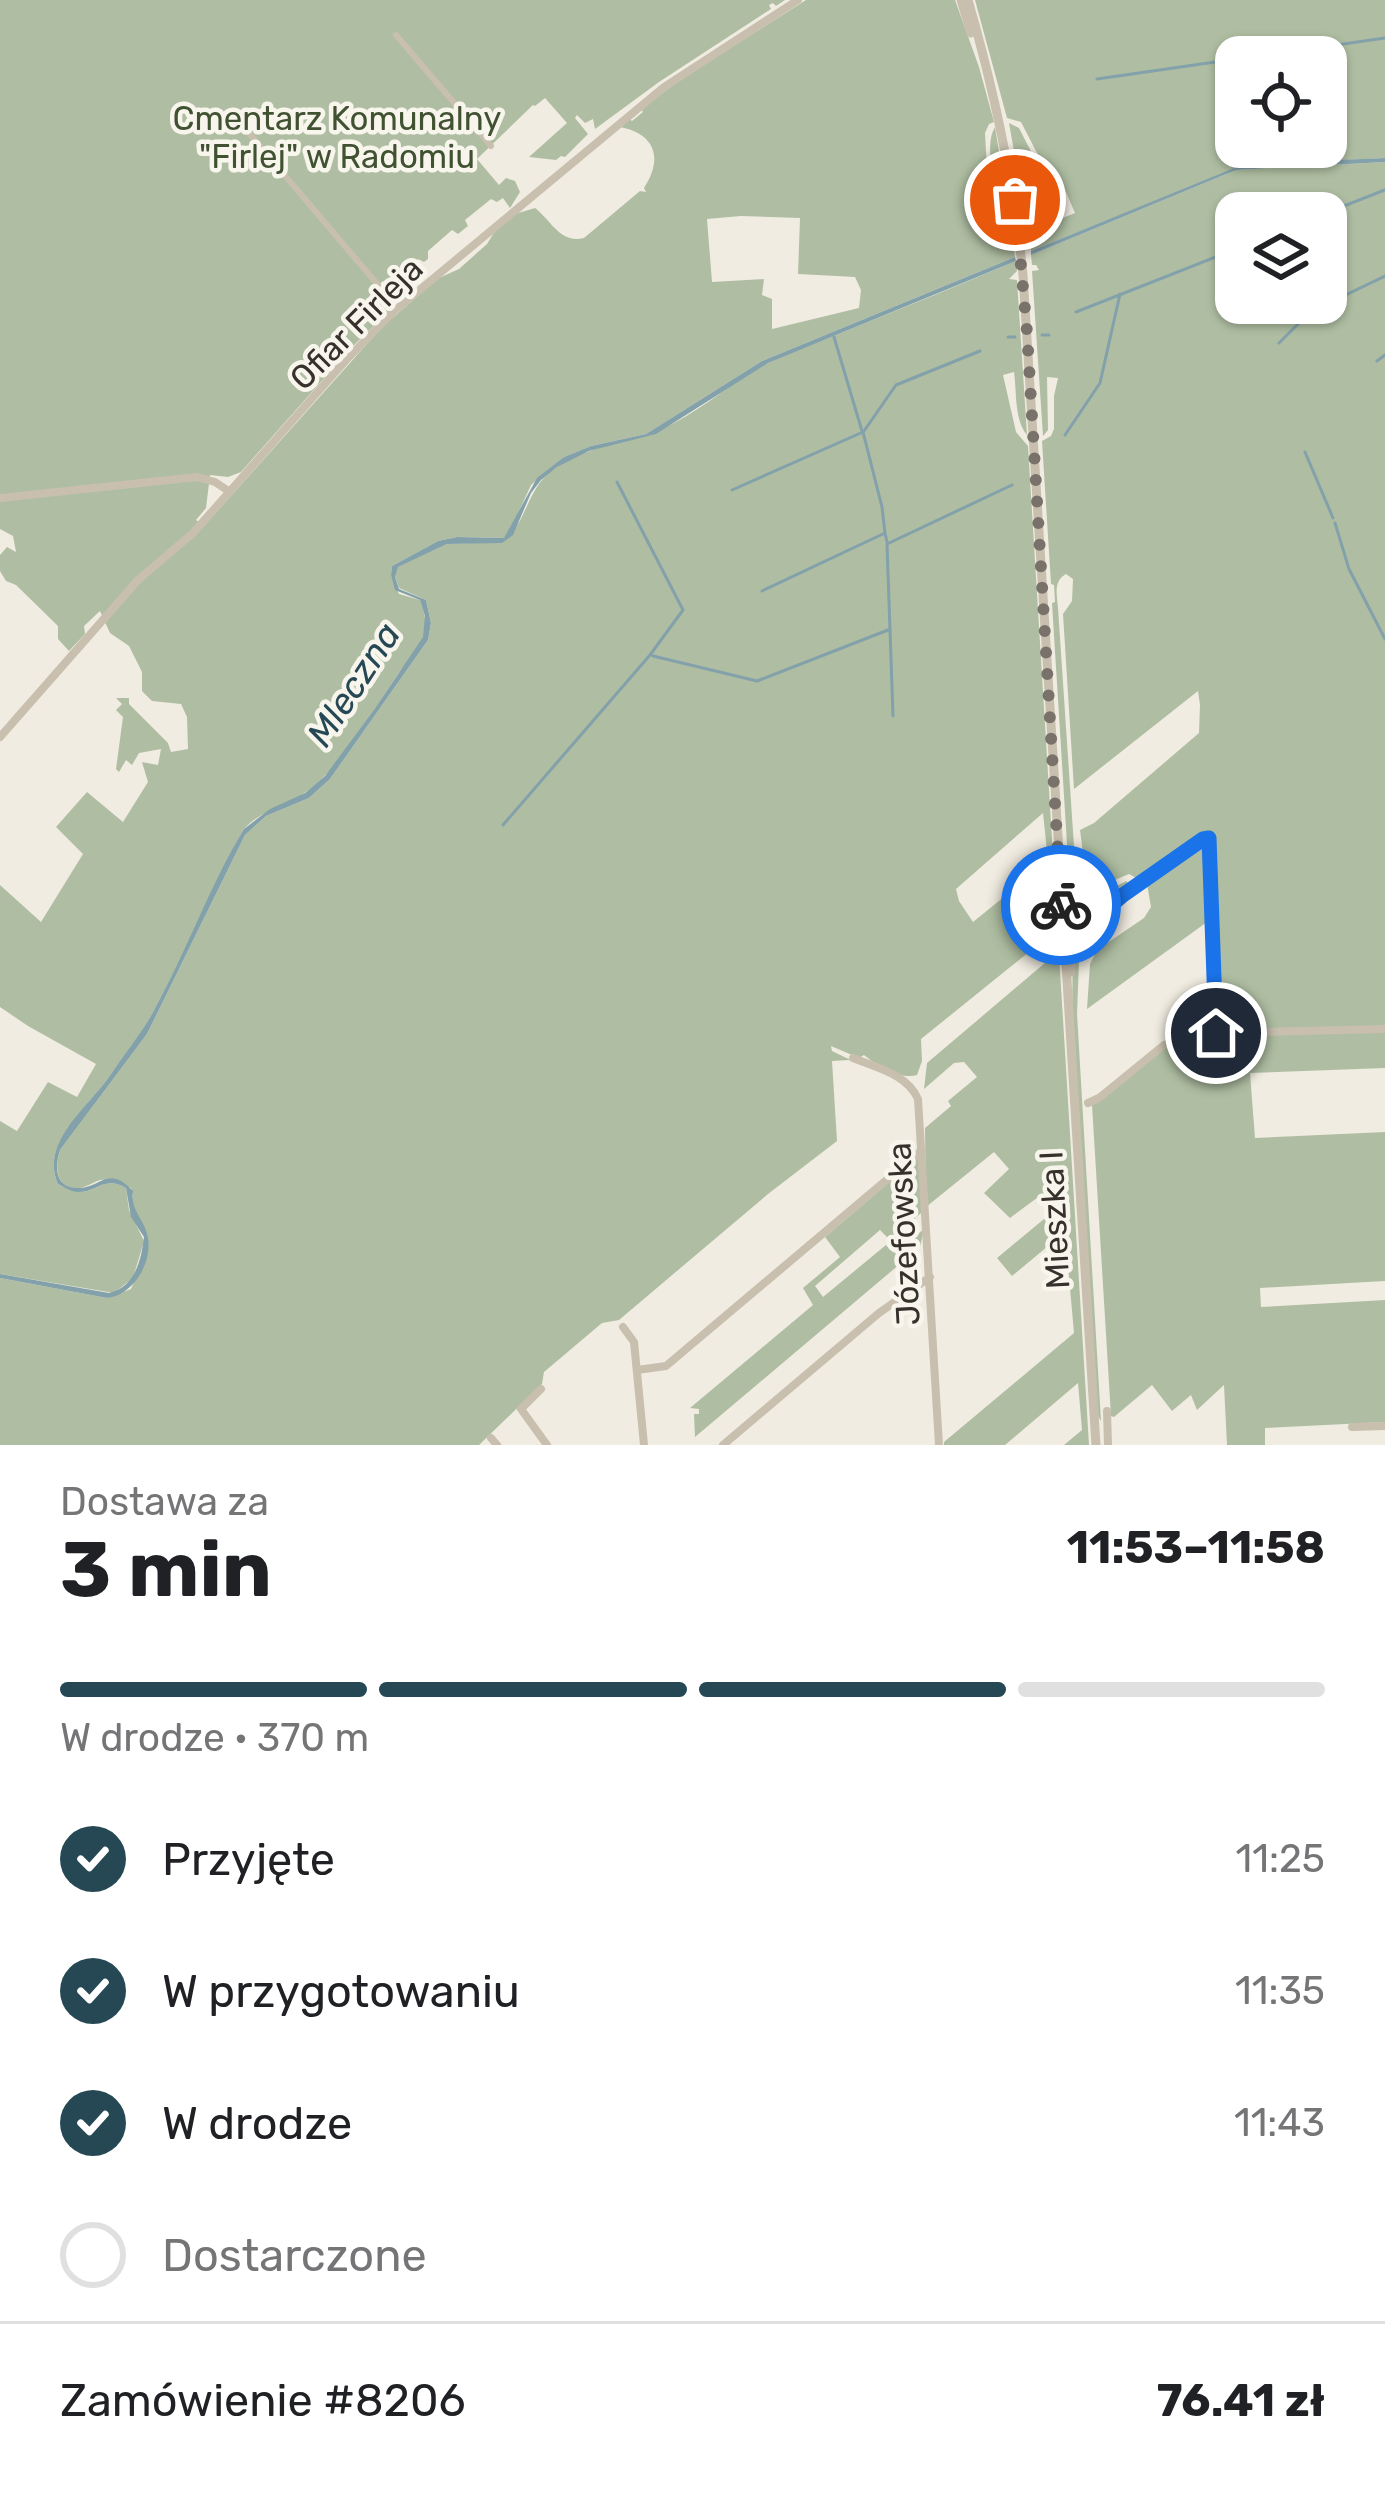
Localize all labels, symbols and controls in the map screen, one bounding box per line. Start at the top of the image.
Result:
map controls [1215,36,1347,324]
button: locate [1215,36,1347,168]
park label: Cmentarz Komunalny "Firlej" w Radomiu [172,99,502,176]
pin [964,149,1066,251]
icon: bag [982,167,1048,233]
button: layers [1215,192,1347,324]
street label: Ofiar Firleja [282,249,431,398]
water label: Mleczna [298,614,409,754]
courier [1001,845,1121,965]
icon: bike [1028,872,1094,938]
pin [1165,982,1267,1084]
icon: home [1183,1000,1249,1066]
street label: Józefowska [879,1141,928,1326]
street label: Mieszka I [1031,1150,1078,1290]
text: Dostawa za [60,1479,269,1525]
text: 11:53–11:58 [1067,1521,1325,1574]
text: 3 min [60,1523,272,1616]
text: W drodze · 370 m [60,1715,369,1761]
icon: check [60,1826,126,1892]
text: Przyjęte [162,1833,335,1886]
text: 11:25 [1236,1836,1325,1882]
icon: check [60,1958,126,2024]
text: W przygotowaniu [162,1965,520,2018]
text: 11:35 [1235,1968,1325,2014]
icon: check [60,2090,126,2156]
text: W drodze [162,2097,352,2150]
text: 11:43 [1234,2100,1325,2146]
text: Dostarczone [162,2229,427,2282]
text: Zamówienie #8206 [60,2374,466,2427]
text: 76.41 zł [1157,2374,1325,2427]

